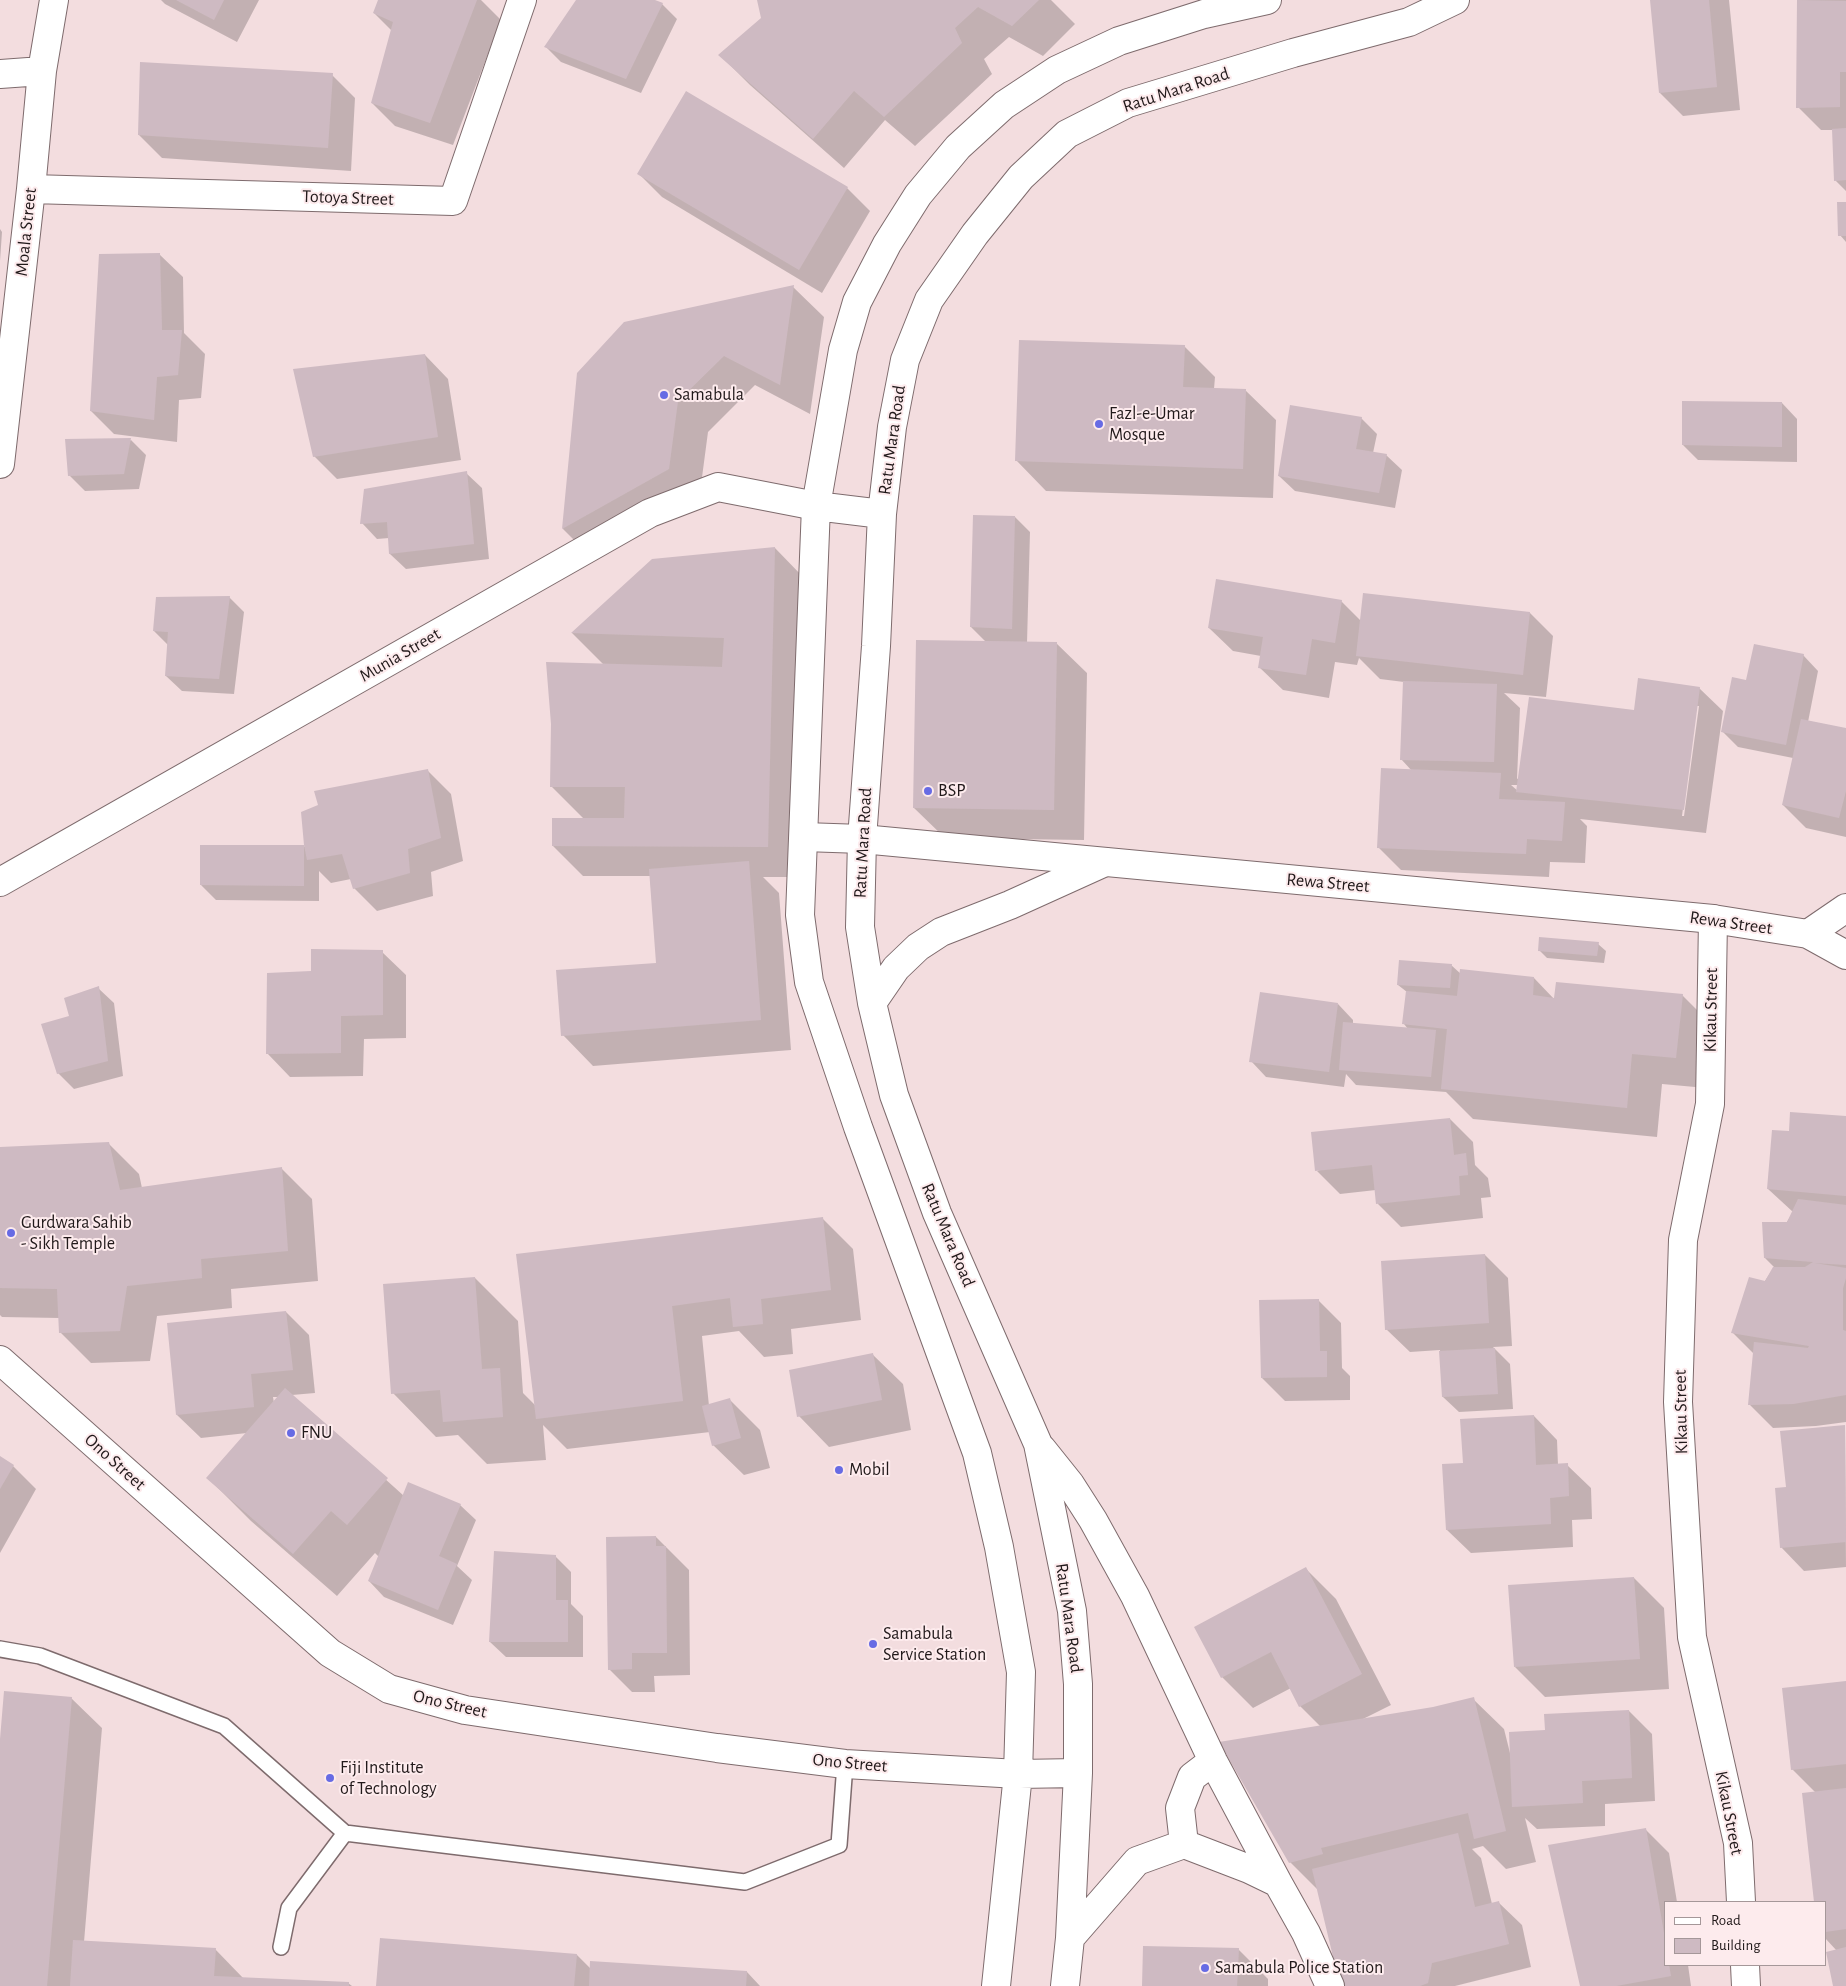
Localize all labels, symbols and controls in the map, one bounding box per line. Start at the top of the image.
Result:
street label: Ratu Mara Road [1120,63,1232,117]
street label: Totoya Street [302,186,394,210]
street label: Moala Street [11,187,41,277]
place label: Samabula [674,384,744,406]
street label: Ratu Mara Road [874,384,910,496]
marker: Samabula [658,389,670,401]
place label: Fazl-e-Umar Mosque [1109,403,1195,446]
marker: Fazl-e-Umar Mosque [1093,418,1105,430]
street label: Munia Street [356,623,444,687]
place label: BSP [938,780,966,802]
marker: BSP [922,785,934,797]
street label: Ratu Mara Road [849,787,877,899]
street label: Rewa Street [1286,869,1370,897]
street label: Rewa Street [1688,907,1774,939]
street label: Kikau Street [1699,967,1723,1053]
street label: Ratu Mara Road [916,1180,980,1290]
place label: Gurdwara Sahib - Sikh Temple [21,1212,132,1254]
marker: Gurdwara Sahib - Sikh Temple [5,1227,17,1239]
street label: Kikau Street [1669,1369,1693,1455]
place label: FNU [301,1422,332,1444]
marker: FNU [285,1427,297,1439]
street label: Ono Street [80,1429,150,1495]
place label: Mobil [849,1459,890,1481]
marker: Mobil [833,1464,845,1476]
street label: Ratu Mara Road [1051,1562,1087,1674]
place label: Samabula Service Station [883,1623,986,1666]
marker: Samabula Service Station [867,1638,879,1650]
street label: Ono Street [411,1685,489,1723]
street label: Ono Street [812,1749,888,1777]
place label: Fiji Institute of Technology [340,1757,437,1800]
street label: Kikau Street [1710,1769,1748,1857]
marker: Fiji Institute of Technology [324,1772,336,1784]
legend [1664,1901,1826,1966]
text: Road [1711,1913,1741,1928]
text: Building [1711,1938,1761,1953]
place label: Samabula Police Station [1215,1957,1383,1979]
marker: Samabula Police Station [1199,1962,1211,1974]

